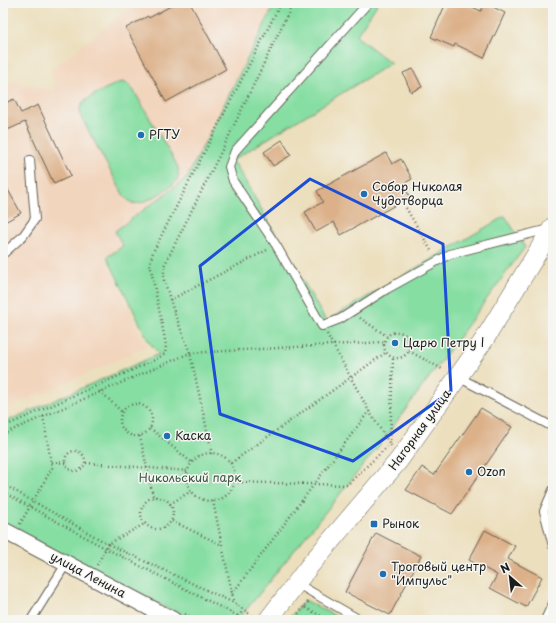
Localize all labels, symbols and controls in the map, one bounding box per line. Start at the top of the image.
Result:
place label: РГТУ [149,125,180,143]
marker: РГТУ [136,130,146,140]
place label: Собор Николая Чудотворца [372,177,463,209]
marker: Собор Николая Чудотворца [359,189,369,199]
place label: Царю Петру I [403,333,484,351]
marker: Царю Петру I [390,338,400,348]
street label: Нагорная улица [384,385,455,474]
place label: Каска [175,426,212,444]
marker: Каска [162,431,172,441]
place label: Ozon [477,462,506,480]
marker: Ozon [464,467,474,477]
park label: Никольский парк [139,468,242,486]
place label: Рынок [382,514,420,532]
marker: Рынок [369,519,379,529]
street label: улица Ленина [47,547,130,602]
place label: Троговый центр "Импульс" [391,557,486,589]
north arrow [490,557,530,597]
text: N [497,558,513,577]
marker: Троговый центр "Импульс" [378,569,388,579]

